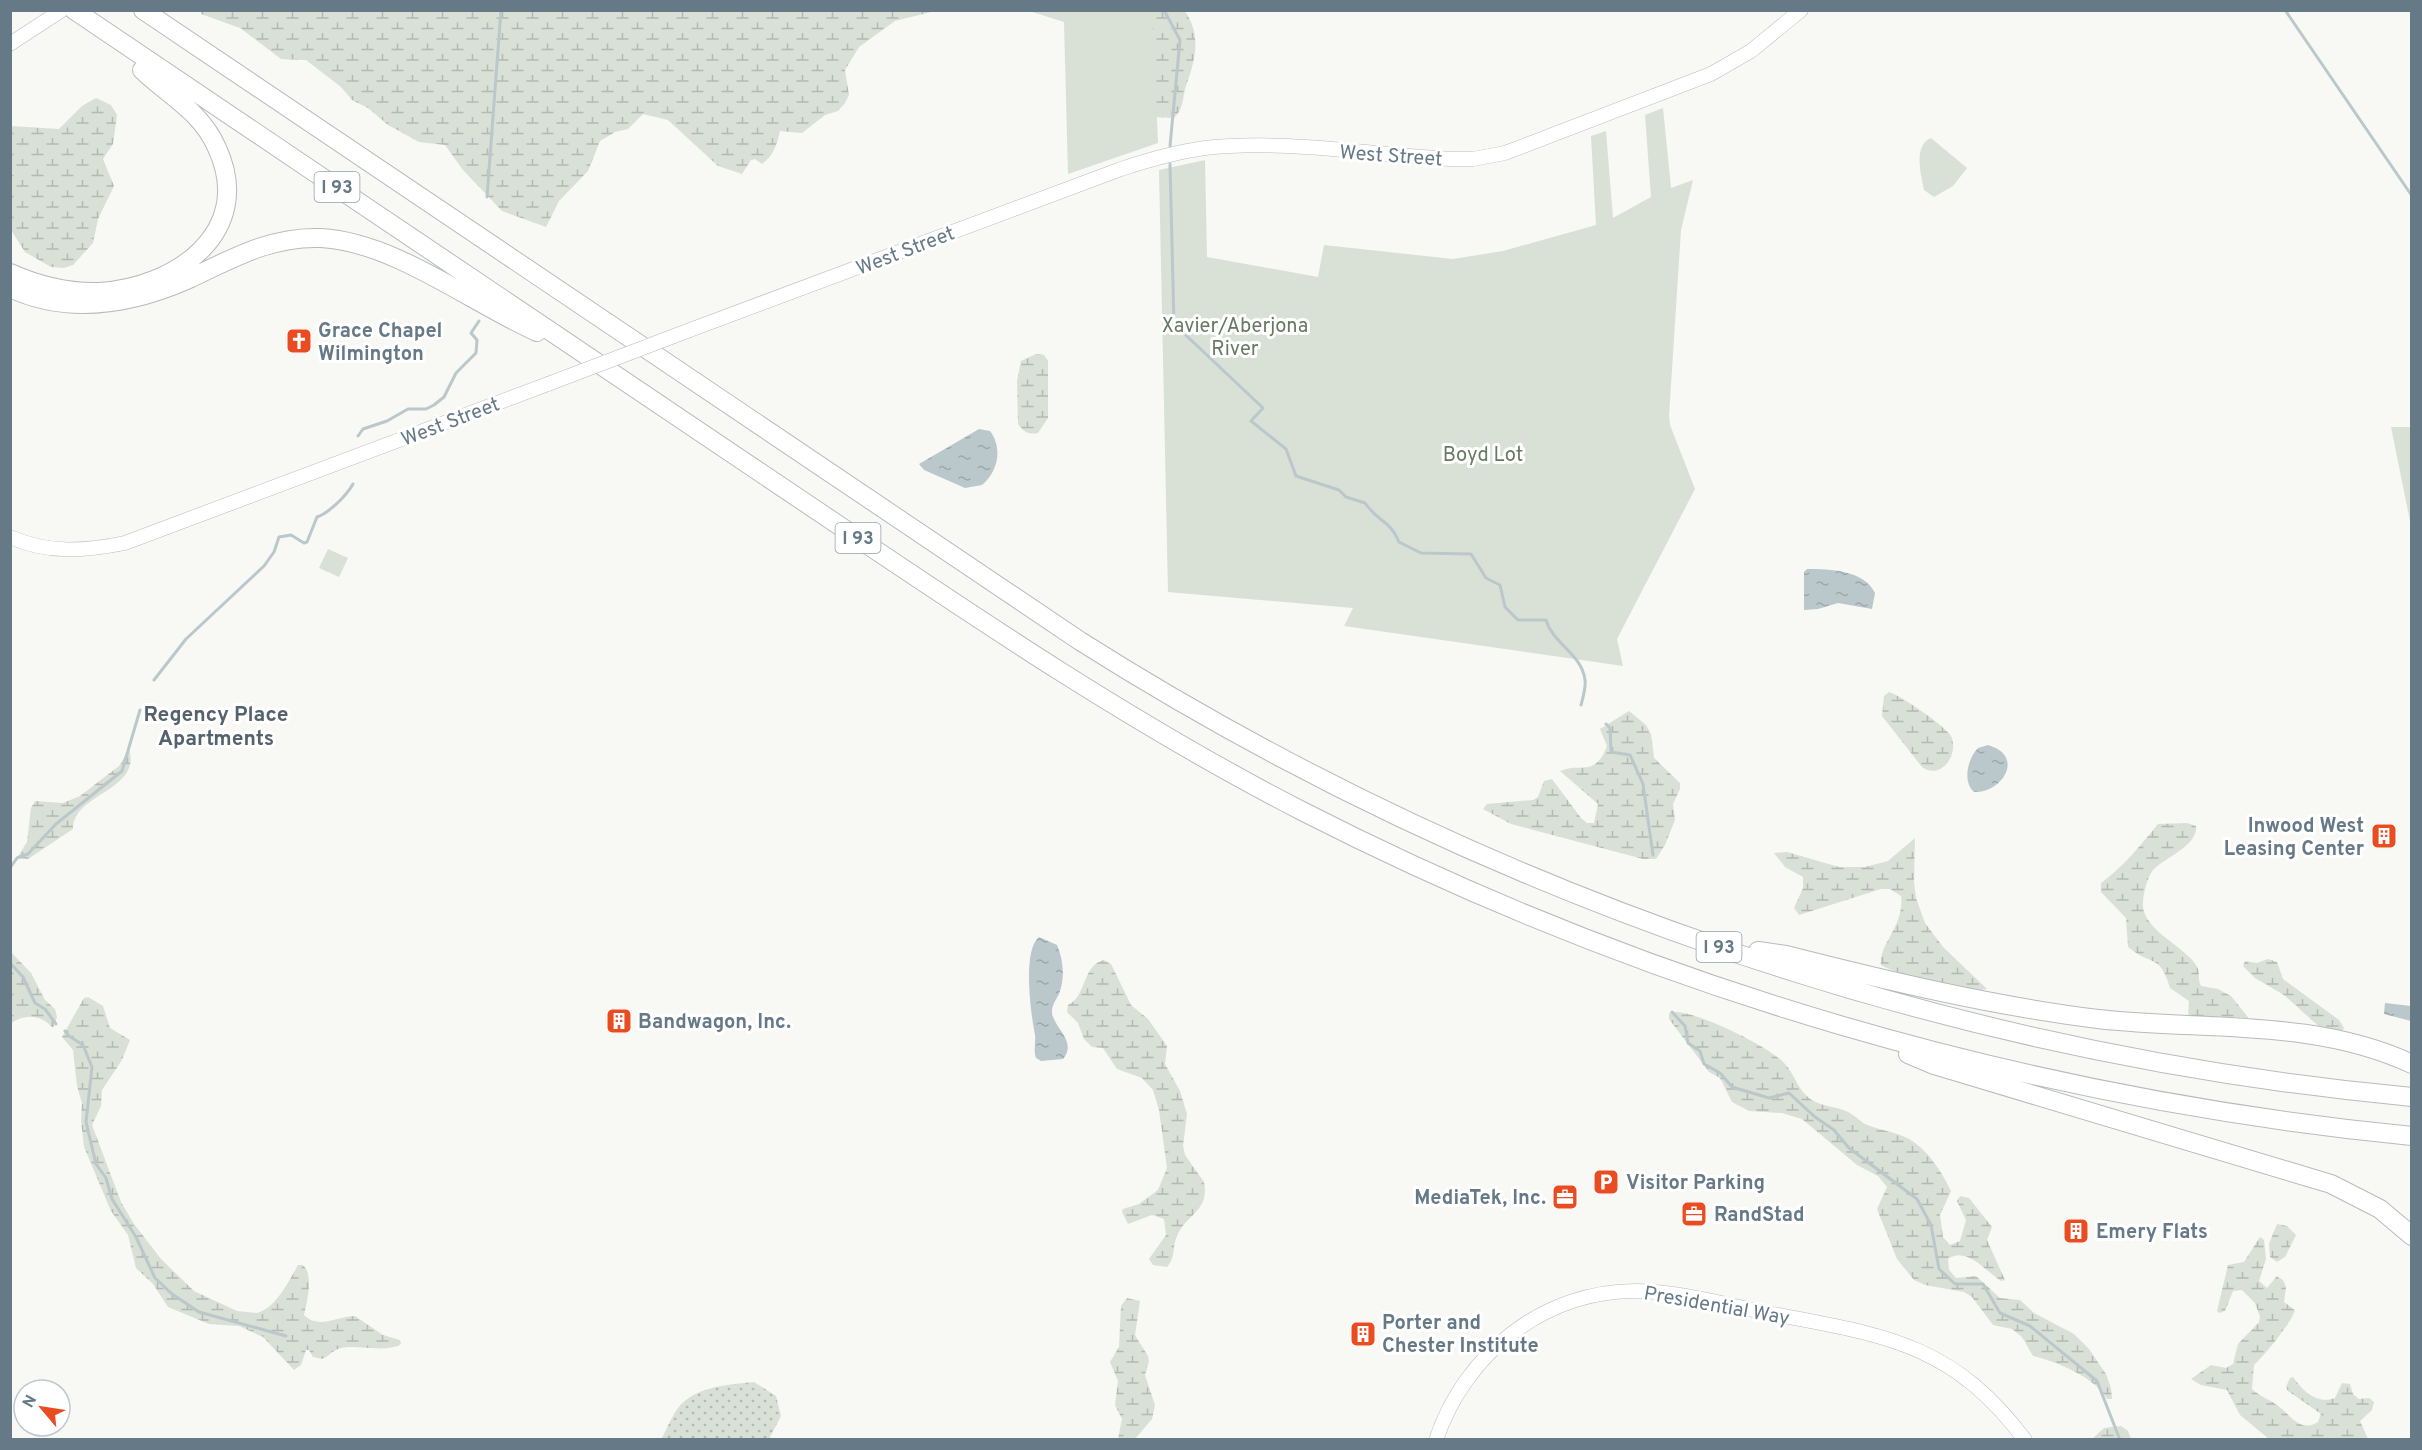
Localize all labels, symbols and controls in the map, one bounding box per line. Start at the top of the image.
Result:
street label: West Street [1338,140,1443,174]
road number: I 93 [314,172,360,202]
street label: West Street [853,221,959,283]
park label: Xavier/Aberjona River [1162,314,1308,363]
place label: Grace Chapel Wilmington [318,319,442,368]
church icon: Grace Chapel Wilmington [284,326,314,356]
street label: West Street [398,392,504,454]
park label: Boyd Lot [1443,443,1523,469]
road number: I 93 [836,523,880,553]
district label: Regency Place Apartments [144,702,288,753]
place label: Inwood West Leasing Center [2224,814,2365,863]
building icon: Inwood West Leasing Center [2369,821,2399,851]
road number: I 93 [1696,932,1742,962]
building icon: Bandwagon, Inc. [604,1006,634,1036]
place label: Bandwagon, Inc. [638,1010,791,1036]
parking icon: Visitor Parking [1591,1167,1621,1197]
place label: Visitor Parking [1626,1171,1765,1197]
office icon: MediaTek, Inc. [1550,1182,1580,1212]
place label: MediaTek, Inc. [1414,1186,1546,1212]
office icon: RandStad [1679,1199,1709,1229]
place label: RandStad [1714,1203,1805,1229]
building icon: Emery Flats [2061,1216,2091,1246]
place label: Emery Flats [2096,1220,2208,1246]
street label: Presidential Way [1642,1281,1792,1333]
place label: Porter and Chester Institute [1382,1311,1539,1360]
building icon: Porter and Chester Institute [1348,1319,1378,1349]
north arrow [12,1378,72,1438]
text: N [19,1392,42,1412]

